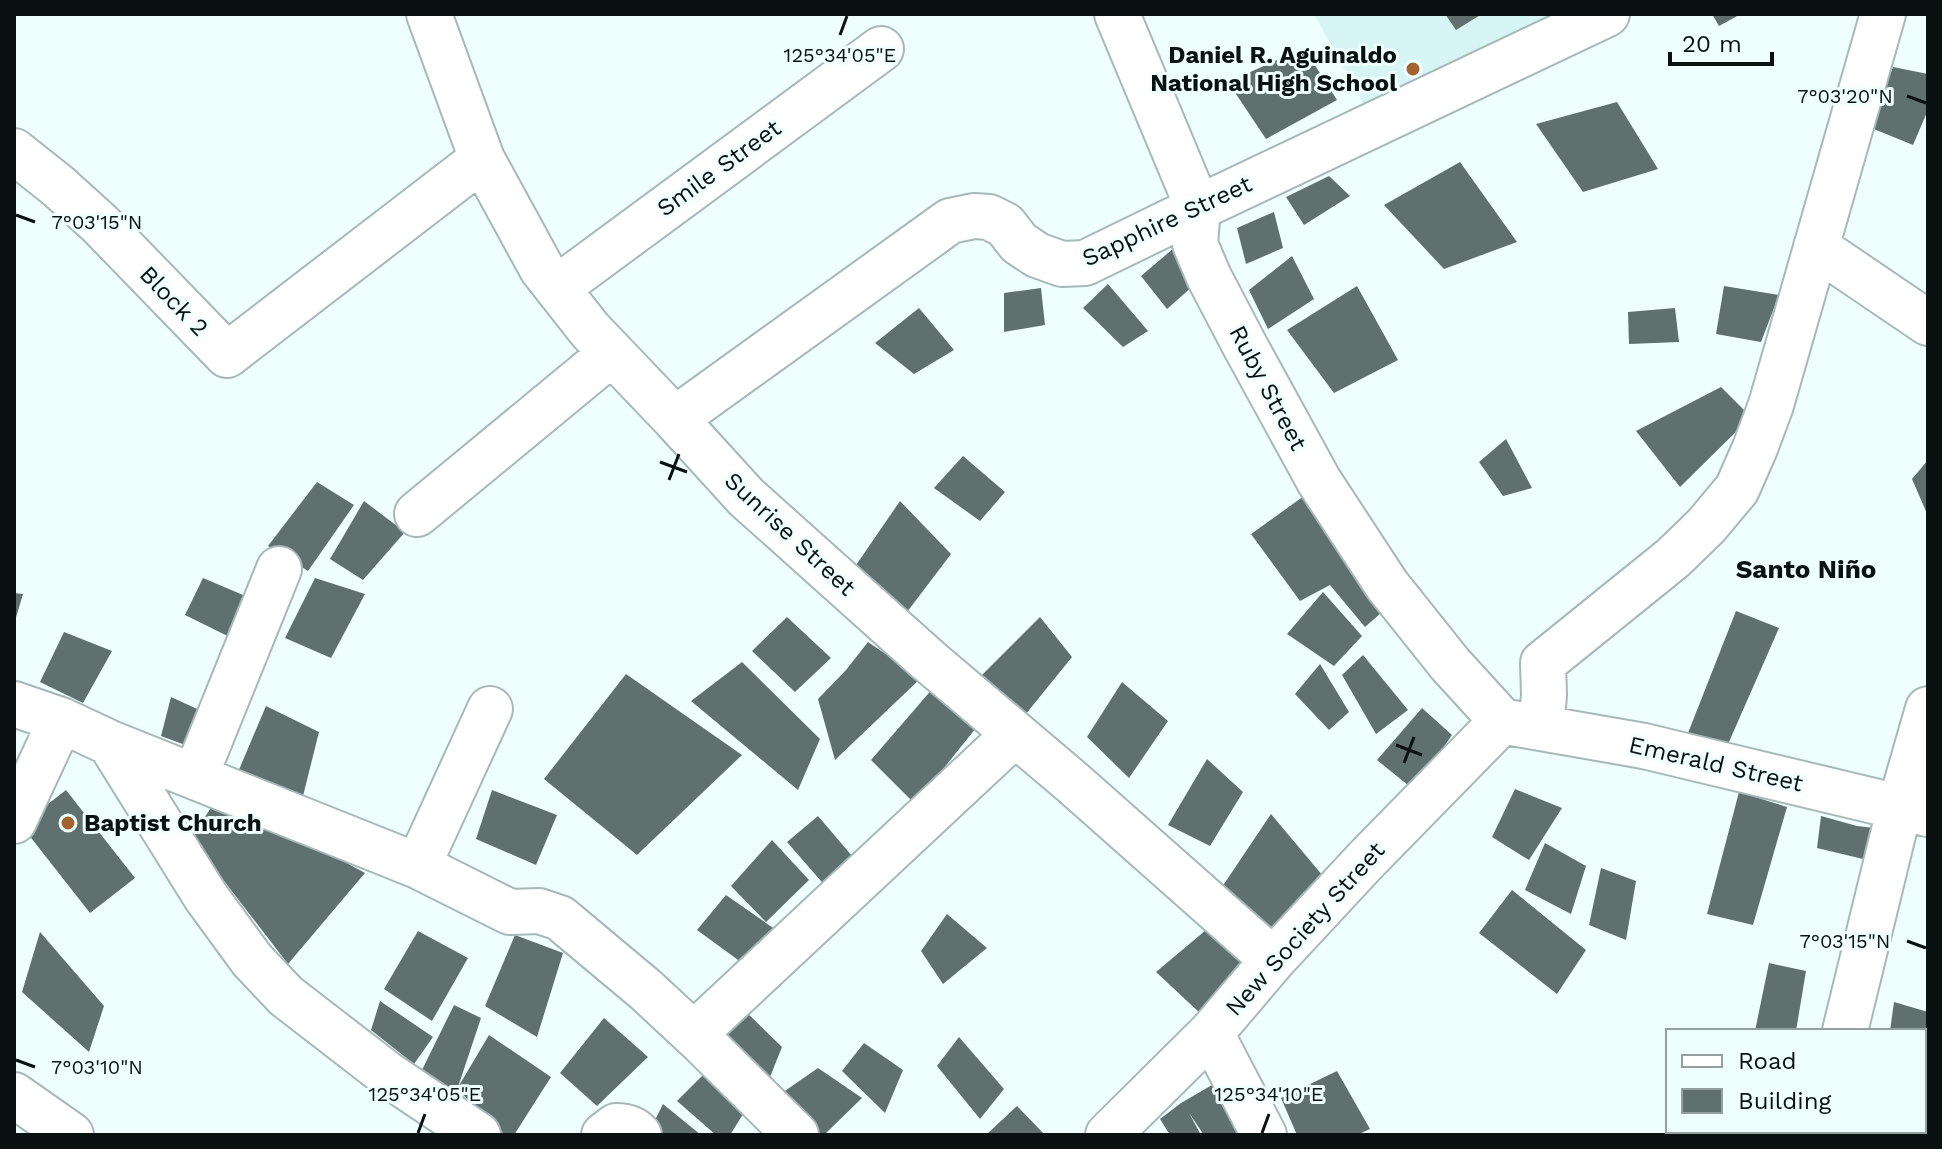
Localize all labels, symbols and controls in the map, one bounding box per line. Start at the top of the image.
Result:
scale bar [1670,16,1772,66]
text: 20 m [1682,30,1742,58]
place label: Daniel R. Aguinaldo National High School [1150,41,1397,97]
text: 125°34'05"E [784,43,896,67]
marker: Daniel R. Aguinaldo National High School [1404,60,1422,78]
text: 7°03'20"N [1797,84,1893,108]
street label: Smile Street [652,114,786,222]
street label: Sapphire Street [1078,169,1256,273]
text: 7°03'15"N [52,210,142,234]
street label: Block 2 [134,260,214,342]
street label: Ruby Street [1223,321,1313,455]
street label: Sunrise Street [719,466,861,602]
district label: Santo Niño [1736,554,1876,584]
street label: Emerald Street [1626,730,1806,798]
place label: Baptist Church [84,809,262,837]
marker: Baptist Church [59,814,77,832]
street label: New Society Street [1220,836,1390,1022]
text: 7°03'15"N [1800,929,1890,953]
legend [1666,1029,1926,1133]
text: Road [1738,1047,1797,1075]
text: 7°03'10"N [51,1055,143,1079]
text: 125°34'05"E [369,1082,481,1106]
text: 125°34'10"E [1215,1082,1323,1106]
text: Building [1738,1087,1831,1115]

